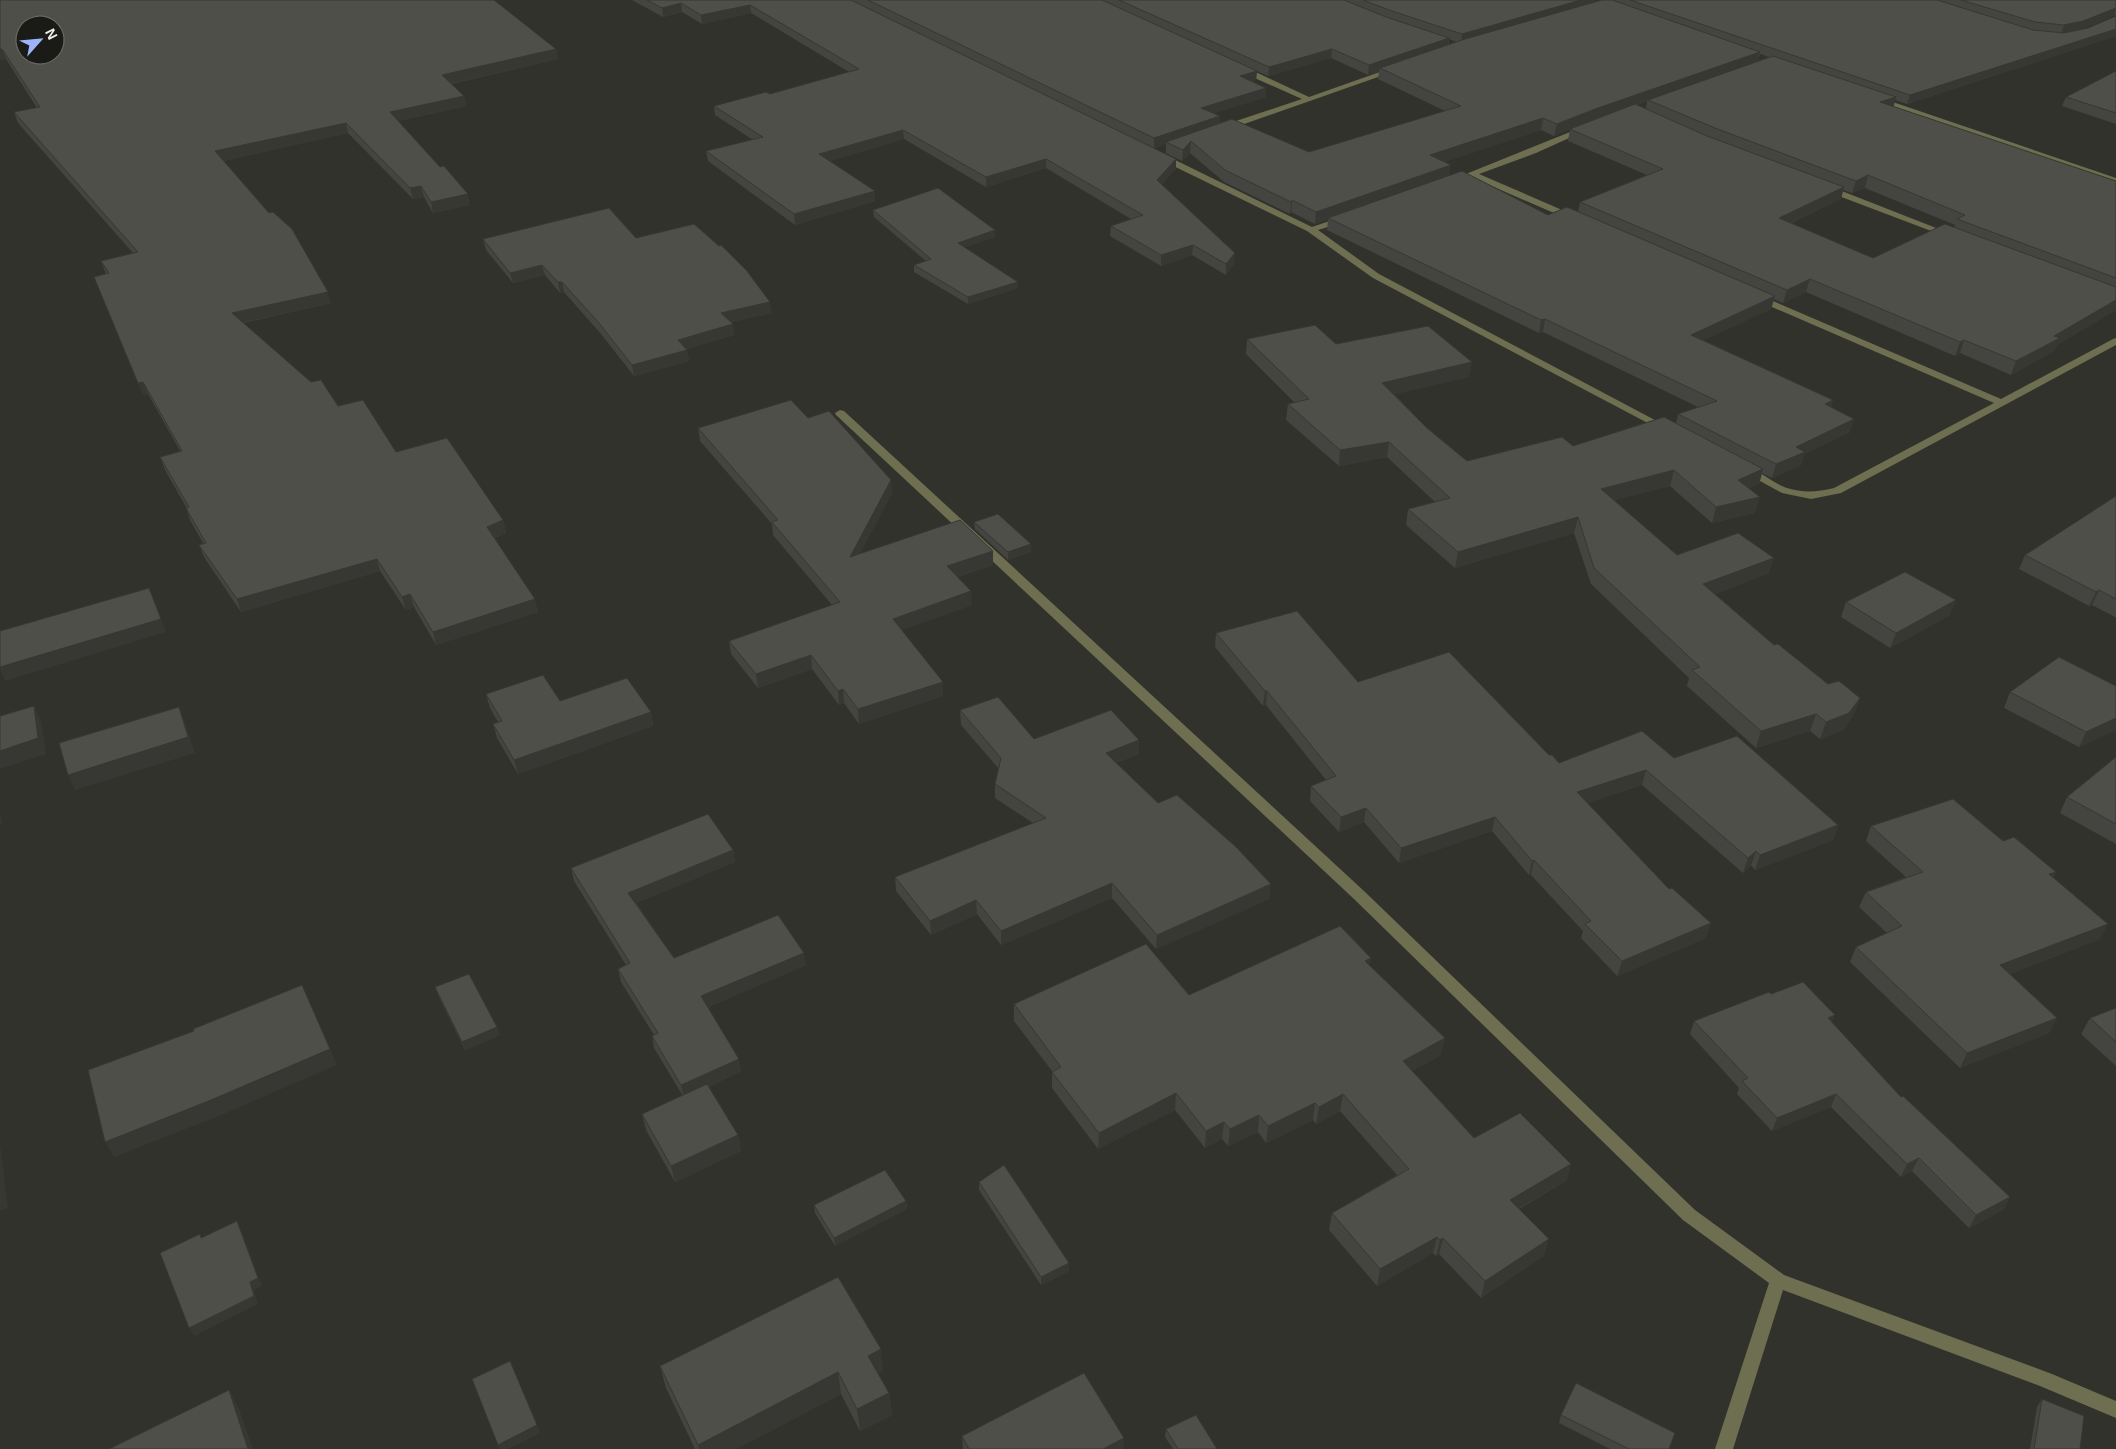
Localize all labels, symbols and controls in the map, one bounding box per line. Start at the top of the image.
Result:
north arrow [15,15,65,65]
text: N [42,26,61,42]

